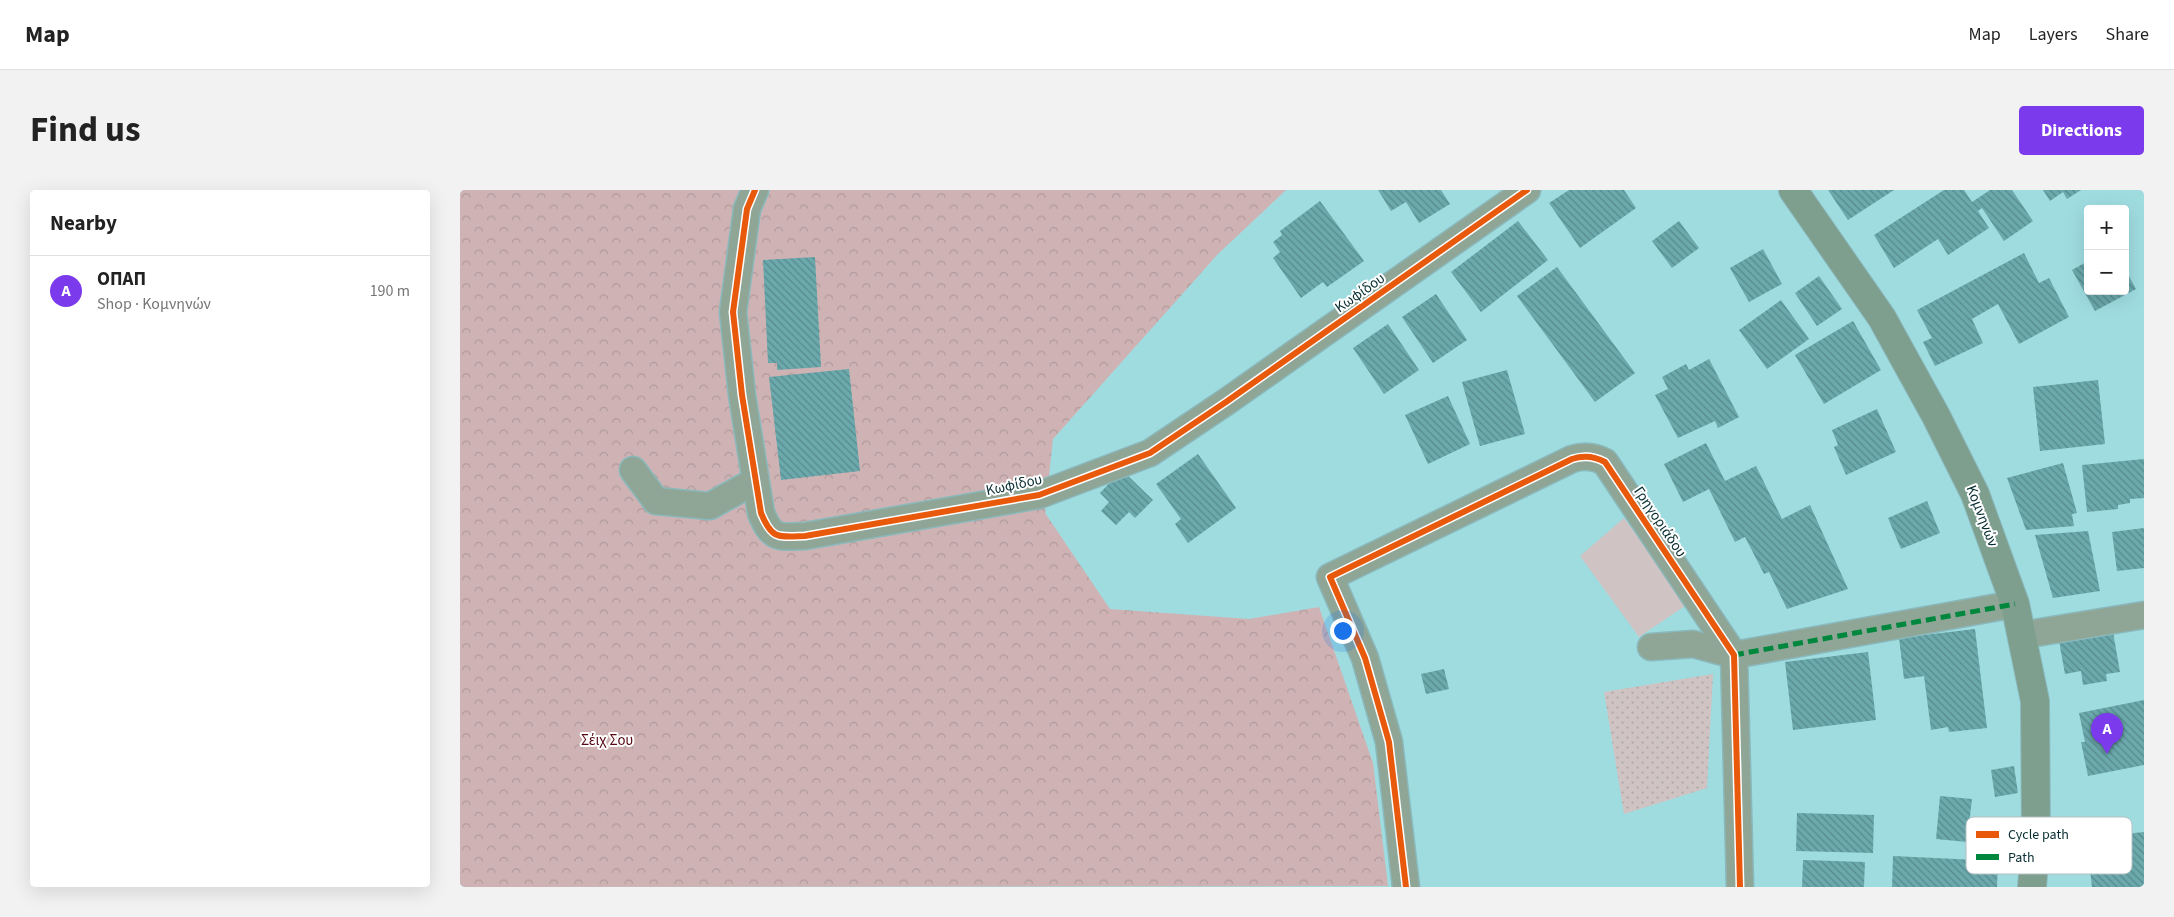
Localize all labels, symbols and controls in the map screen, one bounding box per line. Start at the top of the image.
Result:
text: Map [25,17,70,52]
text: Map [1969,22,2001,47]
text: Layers [2029,22,2078,47]
text: Share [2106,22,2149,47]
text: Find us [30,105,140,155]
button: Directions [2019,106,2144,155]
map controls [2084,205,2129,295]
button: + [2084,205,2129,250]
text: Nearby [50,208,117,238]
button: − [2084,250,2129,295]
text: ΟΠΑΠ [97,266,146,293]
street label: Κωφίδου [1331,268,1389,318]
text: A [61,280,71,302]
text: 190 m [370,280,410,302]
text: Shop · Κομνηνών [97,293,211,315]
street label: Κωφίδου [984,469,1044,501]
street label: Γρηγοριάδου [1629,482,1691,562]
street label: Κομνηνών [1961,482,2003,550]
your location [1330,618,1356,644]
pin: A [2091,713,2123,754]
park label: Σέιχ Σου [581,730,633,751]
legend [1966,817,2132,874]
text: Cycle path [2008,825,2069,845]
text: Path [2008,848,2035,868]

